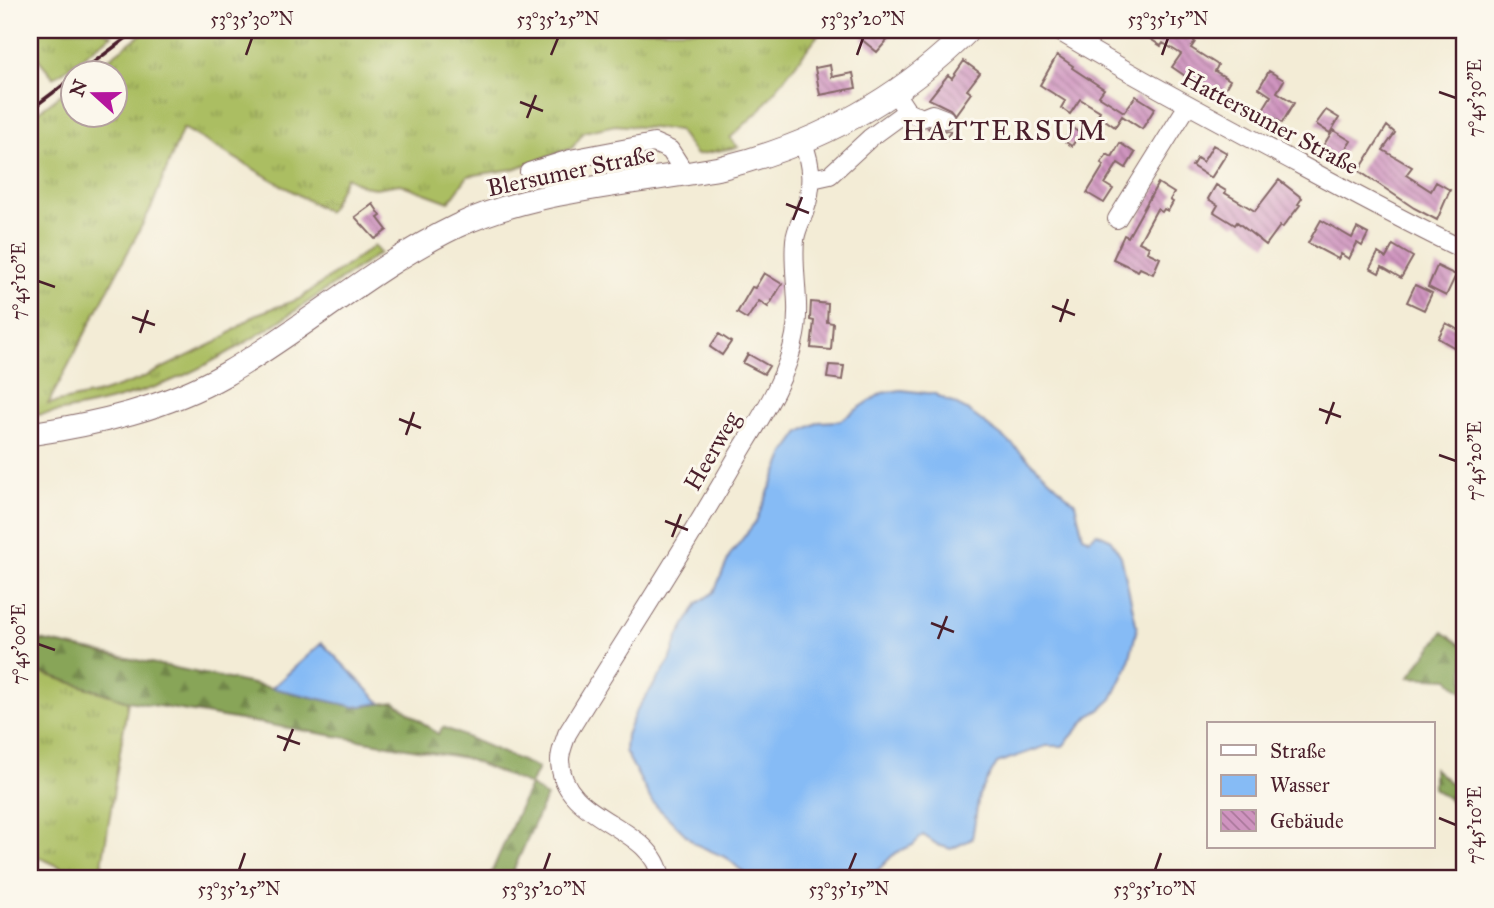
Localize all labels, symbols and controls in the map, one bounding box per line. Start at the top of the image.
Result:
text: 53°35'30"N [210,8,294,30]
text: 53°35'25"N [517,8,599,30]
text: 53°35'20"N [820,8,906,30]
text: 53°35'15"N [1127,8,1209,30]
text: 7°45'30"E [1464,59,1486,137]
north arrow [60,60,130,130]
street label: Hattersumer Straße [1176,63,1364,181]
text: N [65,76,92,100]
district label: HATTERSUM [902,113,1108,148]
street label: Blersumer Straße [484,139,658,203]
text: 7°45'10"E [8,242,30,320]
street label: Heerweg [677,405,747,496]
text: 7°45'20"E [1464,421,1486,501]
text: 7°45'00"E [8,603,30,685]
legend [1207,722,1434,848]
text: Straße [1270,738,1326,764]
text: Wasser [1270,772,1330,798]
text: 7°45'10"E [1464,786,1486,864]
text: Gebäude [1270,808,1344,834]
text: 53°35'25"N [198,878,280,900]
text: 53°35'20"N [501,878,587,900]
text: 53°35'15"N [808,878,890,900]
text: 53°35'10"N [1113,878,1197,900]

